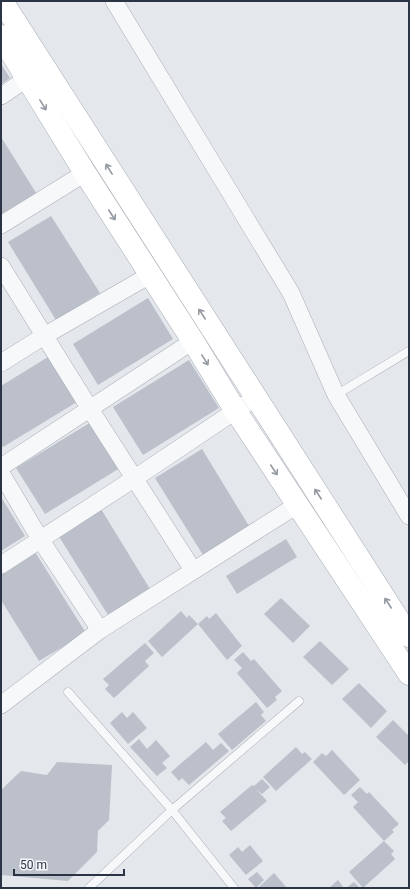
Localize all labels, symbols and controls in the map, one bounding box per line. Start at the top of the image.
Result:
one-way arrow [39,99,47,111]
one-way arrow [105,164,113,175]
one-way arrow [108,209,116,220]
one-way arrow [198,309,206,320]
one-way arrow [201,354,209,366]
one-way arrow [270,464,278,475]
one-way arrow [314,489,322,500]
one-way arrow [384,598,392,609]
scale bar [14,851,124,877]
text: 50 m [20,858,47,872]

